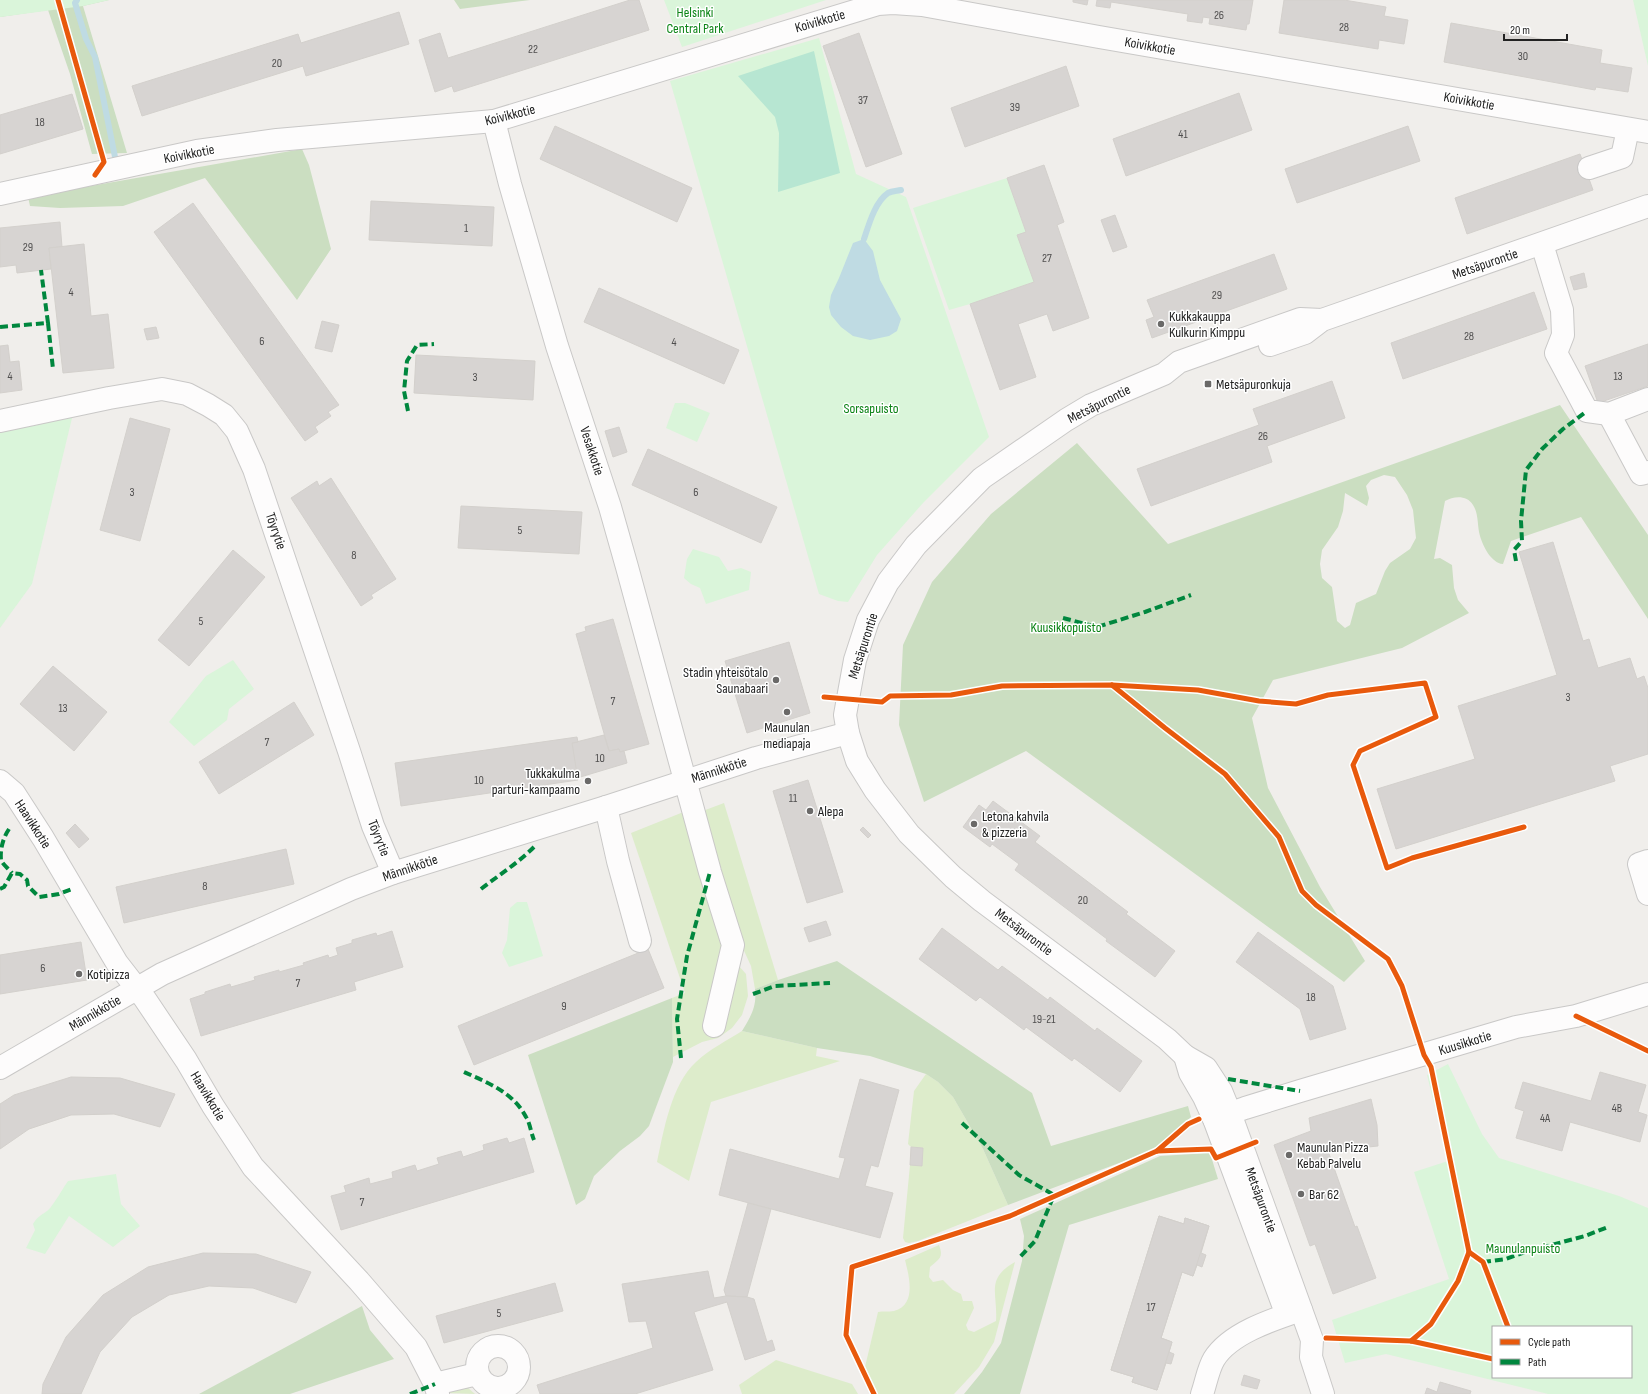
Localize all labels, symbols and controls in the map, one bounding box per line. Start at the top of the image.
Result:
park label: Helsinki Central Park [666,4,724,37]
street label: Koivikkotie [793,6,847,36]
house number: 26 [1214,8,1224,23]
scale bar [1504,16,1567,42]
house number: 28 [1339,20,1349,35]
text: 20 m [1510,23,1530,38]
street label: Koivikkotie [1123,33,1177,59]
house number: 22 [528,42,538,57]
house number: 30 [1518,49,1528,64]
house number: 20 [272,56,282,71]
street label: Koivikkotie [1442,88,1496,114]
house number: 37 [858,93,868,108]
house number: 39 [1010,100,1020,115]
street label: Koivikkotie [483,101,537,129]
house number: 18 [35,115,45,130]
house number: 41 [1178,127,1188,142]
street label: Koivikkotie [162,141,216,167]
house number: 1 [464,221,469,236]
house number: 29 [23,240,33,255]
street label: Metsäpurontie [1450,245,1520,283]
house number: 27 [1042,251,1052,266]
house number: 4 [68,285,74,300]
house number: 29 [1212,288,1222,303]
place label: Kukkakauppa Kulkurin Kimppu [1169,308,1245,341]
marker: Kukkakauppa Kulkurin Kimppu [1156,319,1166,329]
house number: 28 [1464,329,1474,344]
house number: 6 [259,334,265,349]
house number: 4 [671,335,677,350]
house number: 4 [7,369,13,384]
house number: 13 [1613,369,1623,384]
house number: 3 [472,370,478,385]
place label: Metsäpuronkuja [1216,376,1291,393]
marker: Metsäpuronkuja [1203,379,1213,389]
street label: Metsäpurontie [1065,381,1133,427]
park label: Sorsapuisto [843,400,899,417]
street label: Vesakkotie [576,424,608,478]
house number: 26 [1258,429,1268,444]
house number: 3 [129,485,135,500]
house number: 6 [693,485,699,500]
street label: Töyrytie [262,510,290,552]
house number: 5 [518,523,523,538]
house number: 8 [351,548,357,563]
street label: Metsäpurontie [844,611,882,681]
house number: 5 [199,614,204,629]
park label: Kuusikkopuisto [1030,619,1102,636]
place label: Stadin yhteisötalo Saunabaari [683,664,768,697]
marker: Stadin yhteisötalo Saunabaari [771,675,781,685]
house number: 3 [1565,690,1571,705]
house number: 7 [611,694,616,709]
house number: 13 [58,701,68,716]
marker: Maunulan mediapaja [782,707,792,717]
place label: Maunulan mediapaja [763,719,811,752]
house number: 7 [265,735,270,750]
house number: 10 [595,751,605,766]
street label: Männikkötie [689,753,749,787]
place label: Tukkakulma parturi-kampaamo [492,765,580,798]
house number: 10 [474,773,484,788]
marker: Tukkakulma parturi-kampaamo [583,776,593,786]
house number: 11 [789,791,798,806]
street label: Haavikkotie [11,796,55,852]
place label: Alepa [817,803,844,820]
marker: Alepa [805,806,815,816]
place label: Letona kahvila & pizzeria [982,808,1049,841]
street label: Töyrytie [364,817,394,859]
marker: Letona kahvila & pizzeria [969,819,979,829]
street label: Männikkötie [380,851,440,885]
house number: 8 [202,879,208,894]
house number: 20 [1078,893,1088,908]
street label: Metsäpurontie [992,905,1056,959]
house number: 6 [40,961,46,976]
place label: Kotipizza [87,966,130,983]
marker: Kotipizza [74,969,84,979]
house number: 7 [296,976,301,991]
house number: 18 [1306,990,1316,1005]
street label: Männikkötie [66,991,124,1035]
house number: 9 [561,999,567,1014]
house number: 19-21 [1032,1012,1056,1027]
street label: Kuusikkotie [1437,1027,1493,1059]
street label: Haavikkotie [187,1068,229,1124]
house number: 4B [1612,1101,1622,1116]
house number: 4A [1540,1111,1551,1126]
place label: Maunulan Pizza Kebab Palvelu [1297,1139,1369,1172]
marker: Maunulan Pizza Kebab Palvelu [1284,1150,1294,1160]
street label: Metsäpurontie [1241,1165,1281,1235]
place label: Bar 62 [1309,1186,1339,1203]
marker: Bar 62 [1296,1189,1306,1199]
house number: 7 [360,1195,365,1210]
park label: Maunulanpuisto [1486,1240,1561,1257]
house number: 17 [1147,1300,1156,1315]
house number: 5 [497,1306,502,1321]
legend [1492,1326,1632,1378]
text: Cycle path [1528,1335,1570,1350]
text: Path [1528,1355,1546,1370]

